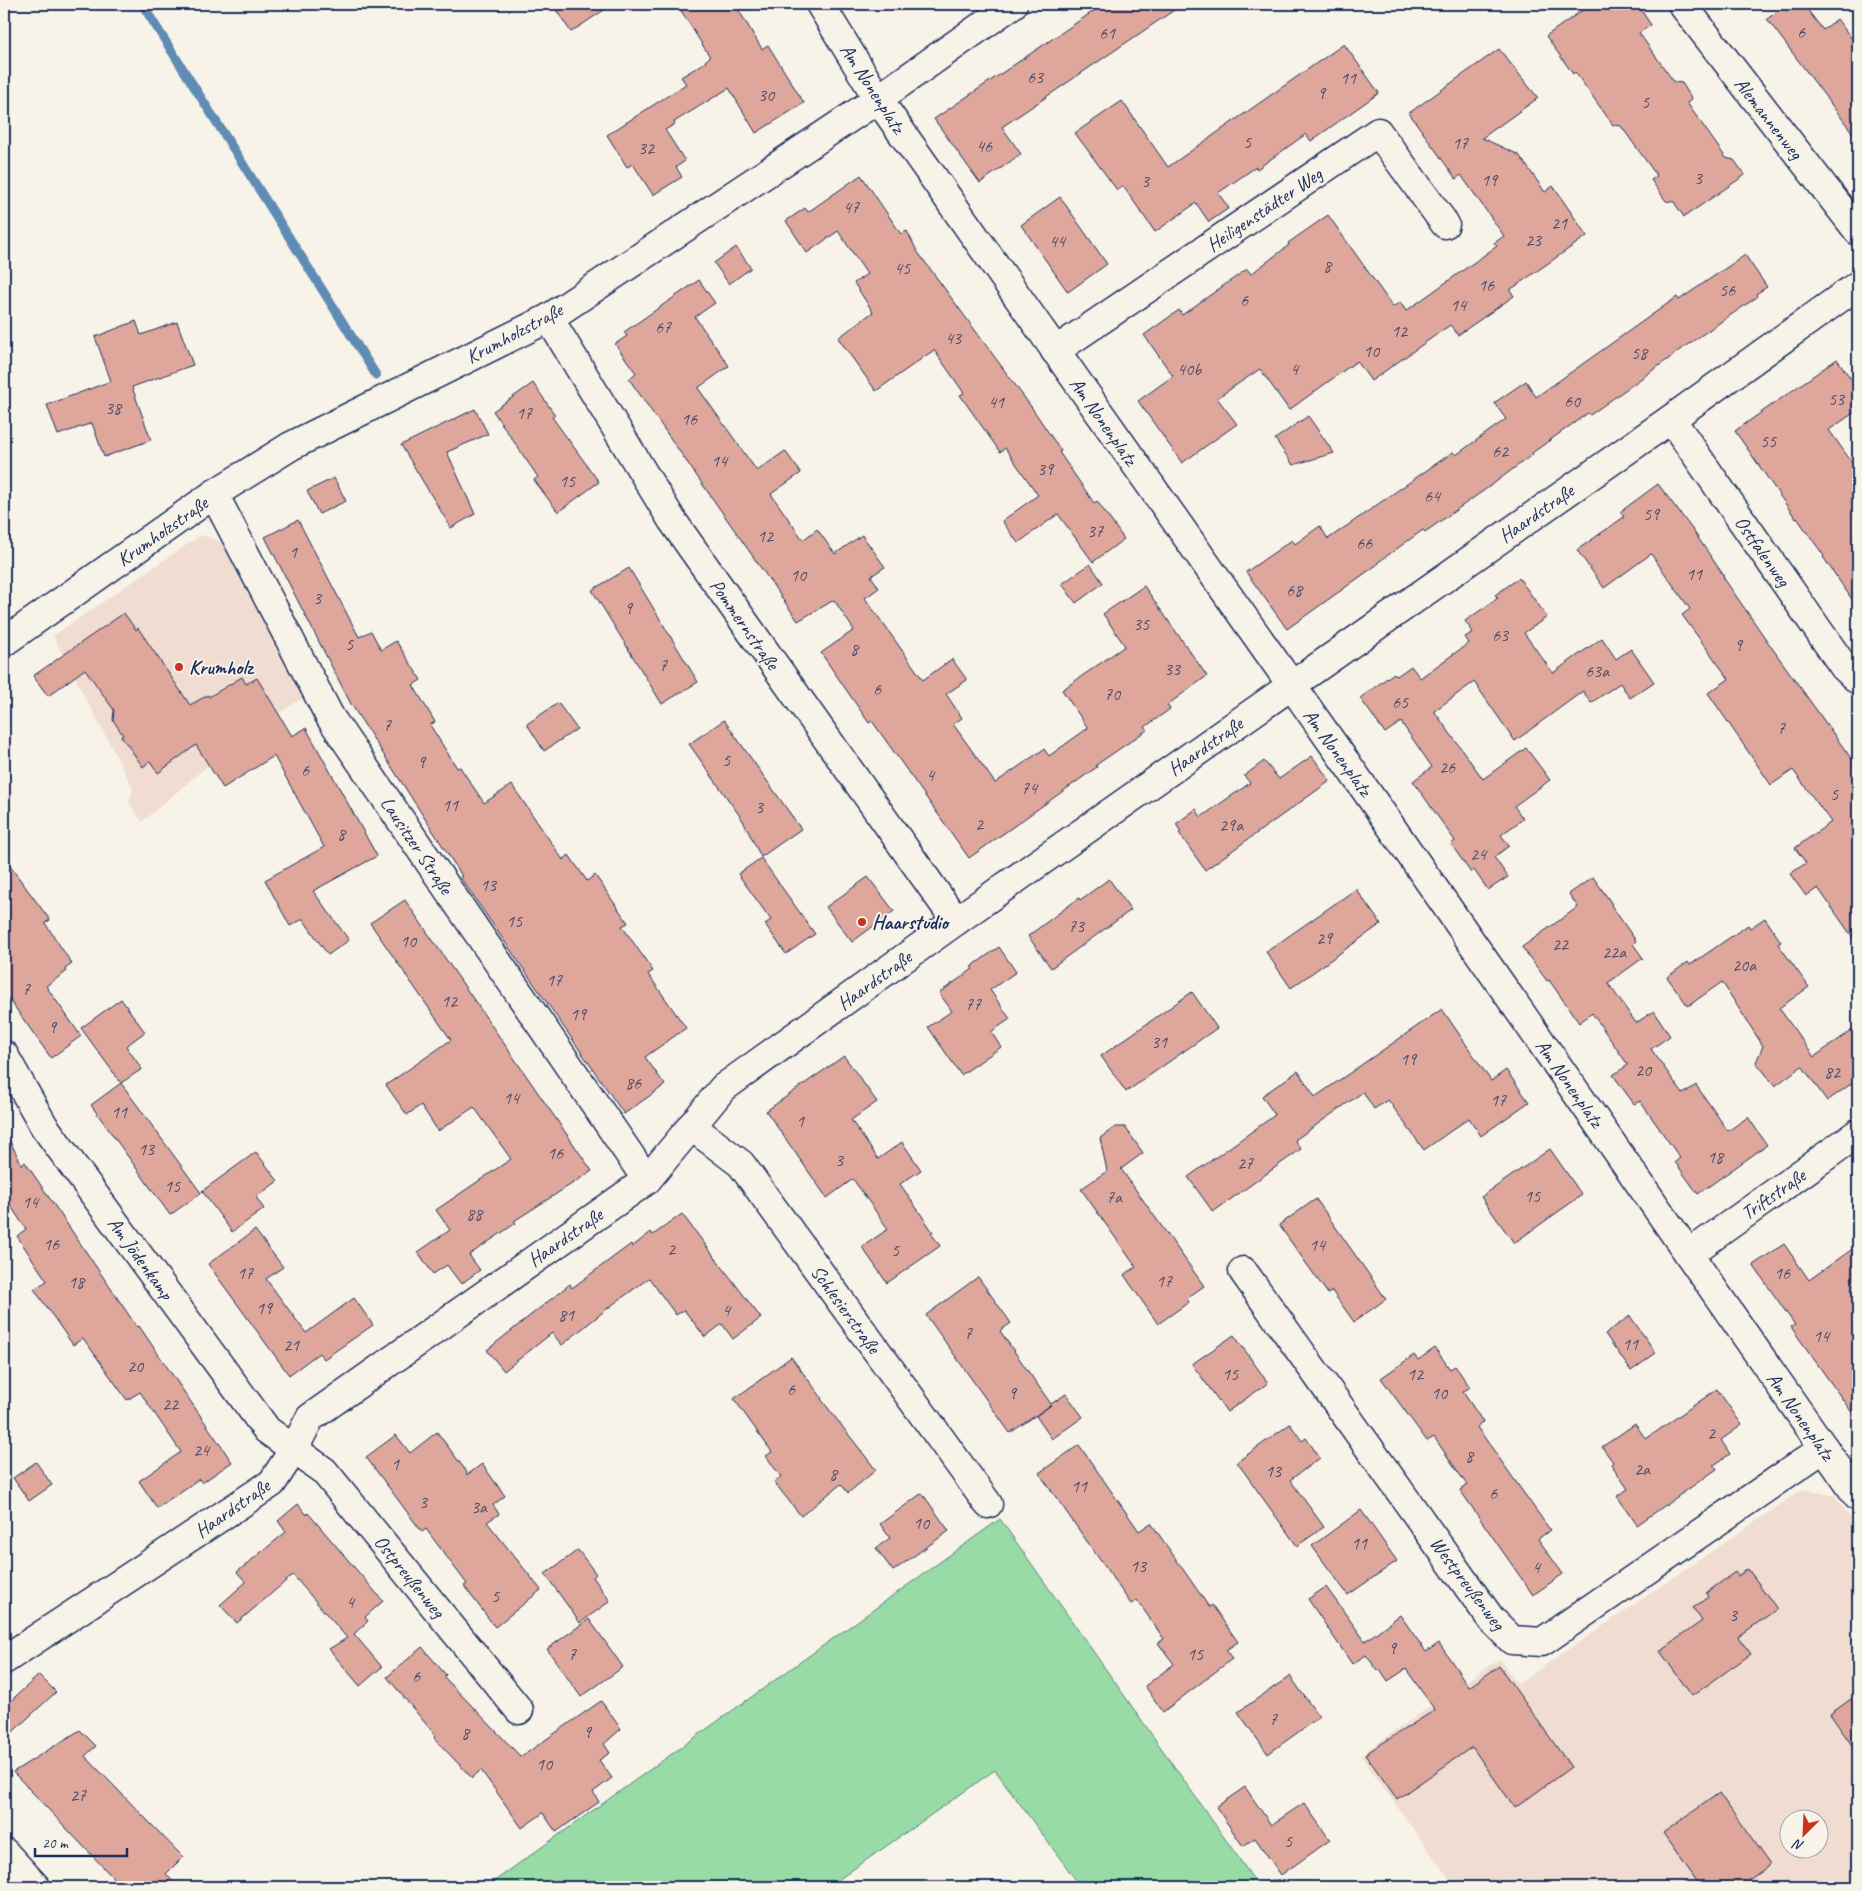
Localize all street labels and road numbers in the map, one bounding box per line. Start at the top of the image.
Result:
street label: Am Nonenplatz [834,39,912,140]
street label: Alemannenweg [1729,72,1809,165]
street label: Heiligenstädter Weg [1202,161,1328,257]
street label: Krumholzstraße [462,297,568,369]
street label: Am Nonenplatz [1064,372,1145,472]
street label: Haardstraße [1494,478,1580,548]
street label: Krumholzstraße [112,490,214,572]
street label: Ostfalenweg [1729,511,1797,592]
street label: Pommernstraße [704,574,786,676]
street label: Am Nonenplatz [1298,704,1379,803]
street label: Haardstraße [1163,711,1249,781]
street label: Lausitzer Straße [375,792,459,900]
street label: Haardstraße [832,944,918,1016]
street label: Am Nonenplatz [1530,1034,1611,1134]
street label: Triftstraße [1736,1162,1812,1226]
street label: Haardstraße [523,1202,609,1272]
street label: Am Jödenkamp [102,1212,180,1306]
street label: Schlesierstraße [805,1260,887,1360]
street label: Am Nonenplatz [1761,1367,1842,1467]
street label: Haardstraße [190,1473,276,1543]
street label: Ostpreußenweg [369,1530,452,1624]
street label: Westpreußenweg [1424,1532,1512,1637]

